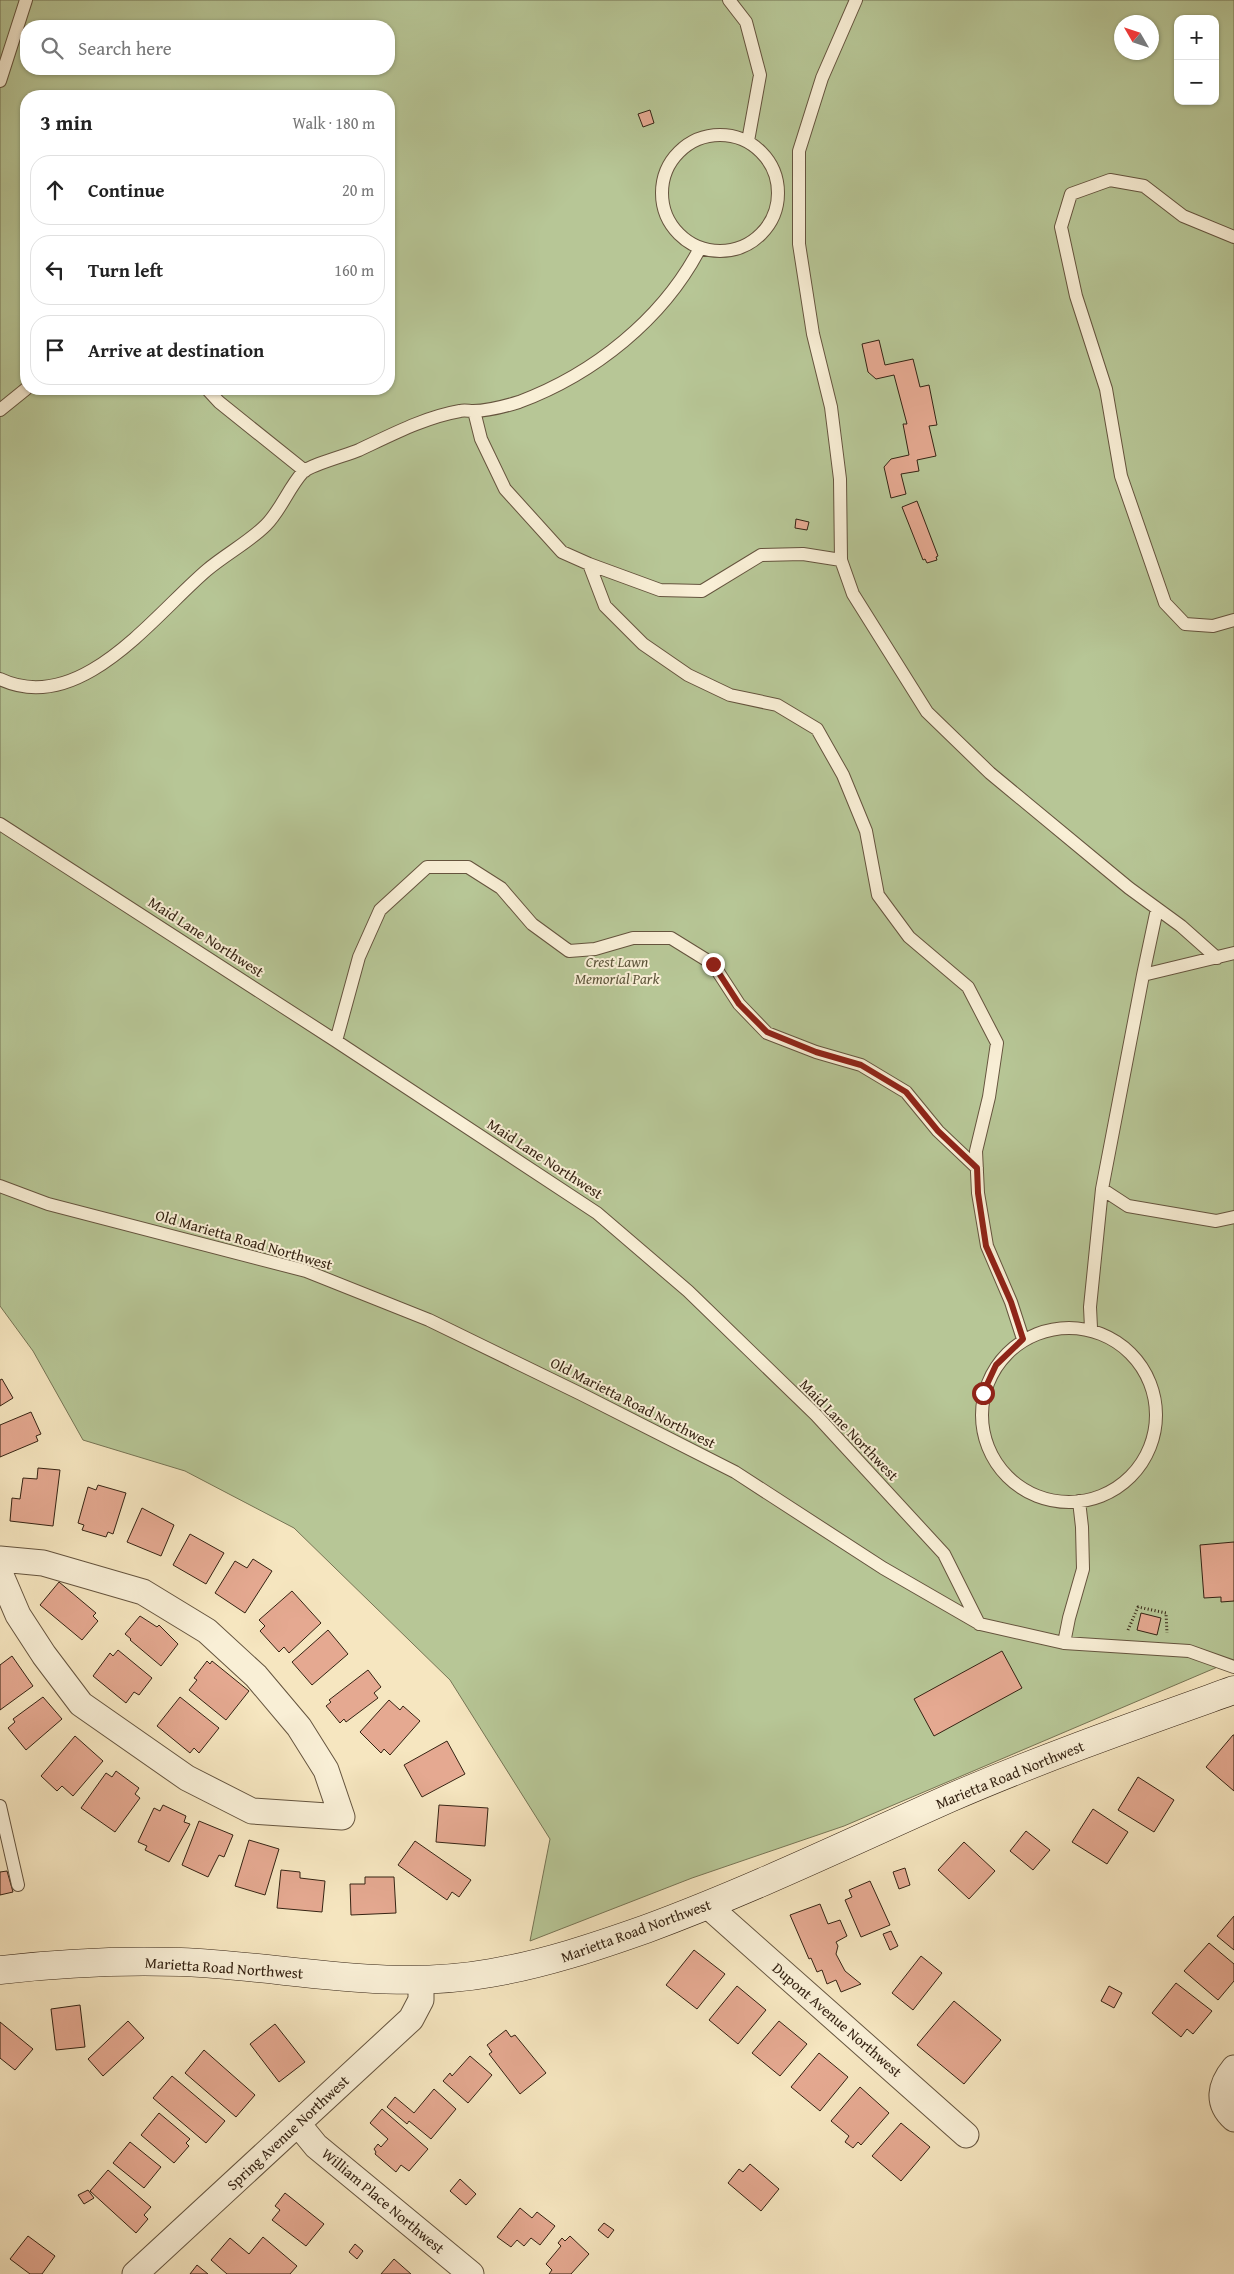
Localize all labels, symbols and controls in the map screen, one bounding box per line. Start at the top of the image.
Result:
north arrow [1114,15,1159,60]
map controls [1174,15,1219,105]
button: + [1174,15,1219,60]
search box [20,20,395,75]
icon: search [38,34,66,62]
text: Search here [78,34,172,62]
button: − [1174,60,1219,105]
text: 3 min [40,107,92,138]
text: Walk · 180 m [292,111,375,135]
icon: ahead [41,176,69,204]
text: Continue [88,176,165,204]
text: 20 m [342,178,374,202]
icon: left [41,256,69,284]
text: Turn left [88,256,163,284]
text: 160 m [334,258,374,282]
icon: arrive [41,336,69,364]
text: Arrive at destination [88,336,264,364]
street label: Maid Lane Northwest [144,891,269,982]
park label: Crest Lawn Memorial Park [575,951,659,989]
route end [702,953,725,976]
street label: Maid Lane Northwest [483,1113,608,1204]
street label: Old Marietta Road Northwest [153,1204,336,1275]
street label: Old Marietta Road Northwest [547,1352,720,1454]
street label: Maid Lane Northwest [795,1374,904,1486]
route start [972,1382,995,1405]
street label: Marietta Road Northwest [932,1735,1088,1814]
street label: Marietta Road Northwest [558,1893,715,1968]
street label: Marietta Road Northwest [144,1951,305,1984]
street label: Dupont Avenue Northwest [768,1957,907,2082]
street label: Spring Avenue Northwest [222,2070,354,2195]
street label: William Place Northwest [317,2143,450,2259]

